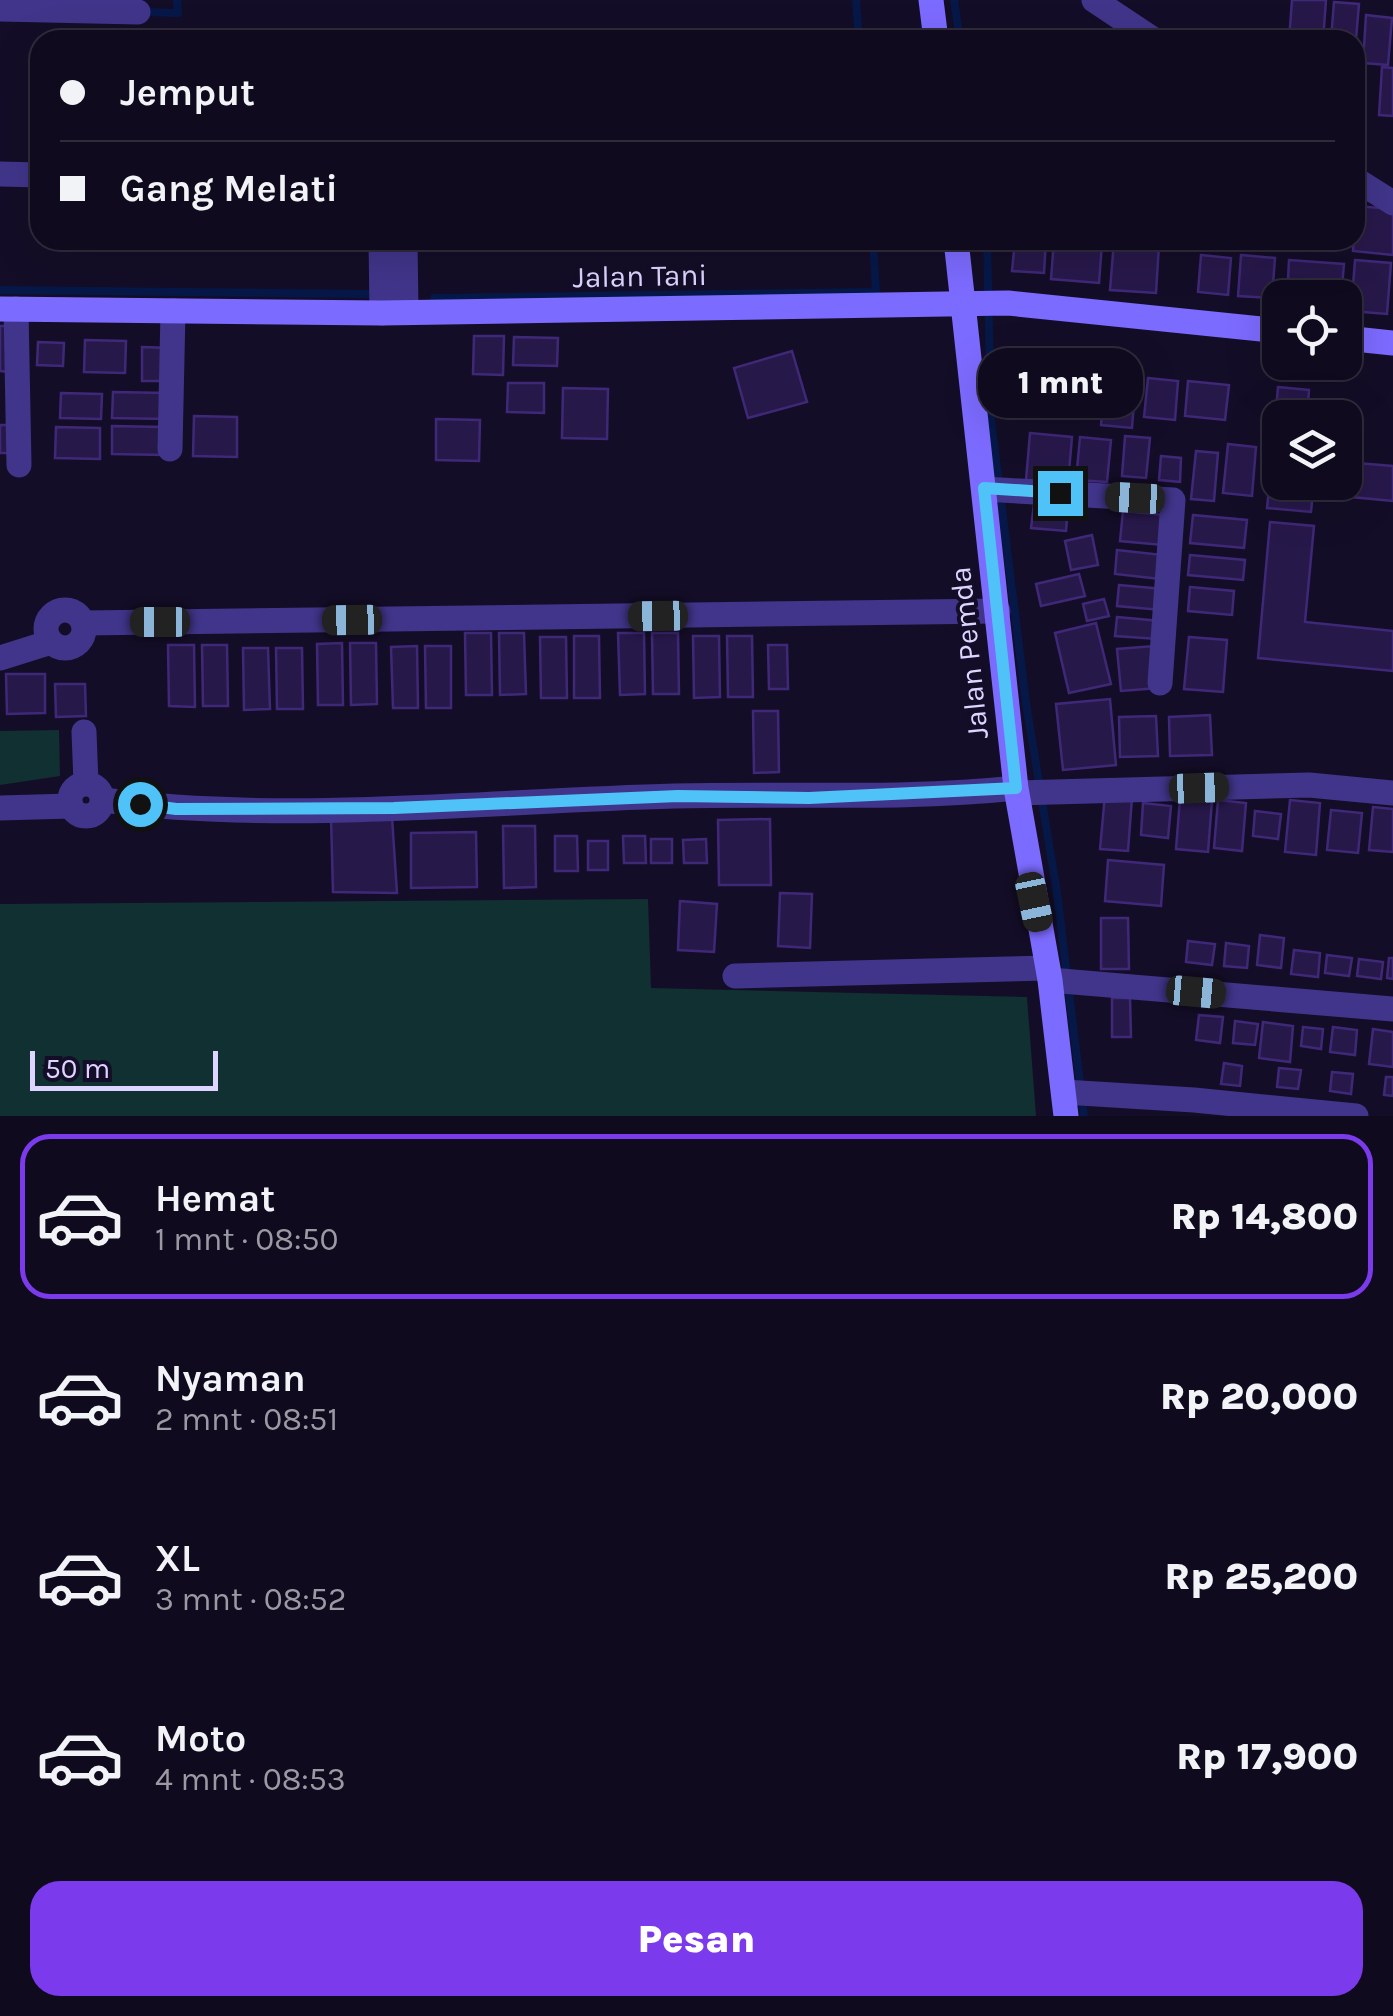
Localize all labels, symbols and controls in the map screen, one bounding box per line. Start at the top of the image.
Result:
text: Jemput [120,70,255,115]
text: Gang Melati [120,166,338,211]
street label: Jalan Tani [572,257,708,295]
map controls [1262,280,1362,500]
button: locate [1262,280,1362,380]
callout: 1 mnt [978,348,1142,418]
text: 1 mnt [1018,364,1103,401]
button: layers [1262,400,1362,500]
route end [1038,471,1083,516]
car [1104,481,1166,515]
street label: Jalan Pemda [942,565,996,741]
car [628,600,688,632]
car [322,604,382,636]
car [130,607,190,637]
car [1168,772,1230,804]
route start [118,782,163,827]
car [1013,870,1055,934]
car [1165,974,1227,1010]
scale bar [30,1046,218,1090]
text: 50 m [45,1052,110,1085]
icon: car [35,1172,125,1262]
text: Hemat [155,1176,275,1221]
text: Rp 14,800 [1171,1194,1358,1239]
text: 1 mnt · 08:50 [155,1221,338,1258]
icon: car [35,1352,125,1442]
text: Nyaman [155,1356,306,1401]
text: Rp 20,000 [1160,1374,1358,1419]
text: 2 mnt · 08:51 [155,1401,338,1438]
icon: car [35,1532,125,1622]
text: XL [155,1536,200,1581]
text: Rp 25,200 [1164,1554,1358,1599]
text: 3 mnt · 08:52 [155,1581,346,1618]
icon: car [35,1712,125,1802]
text: Moto [155,1716,246,1761]
text: Rp 17,900 [1176,1734,1358,1779]
text: 4 mnt · 08:53 [155,1761,346,1798]
button: Pesan [30,1881,1363,1996]

